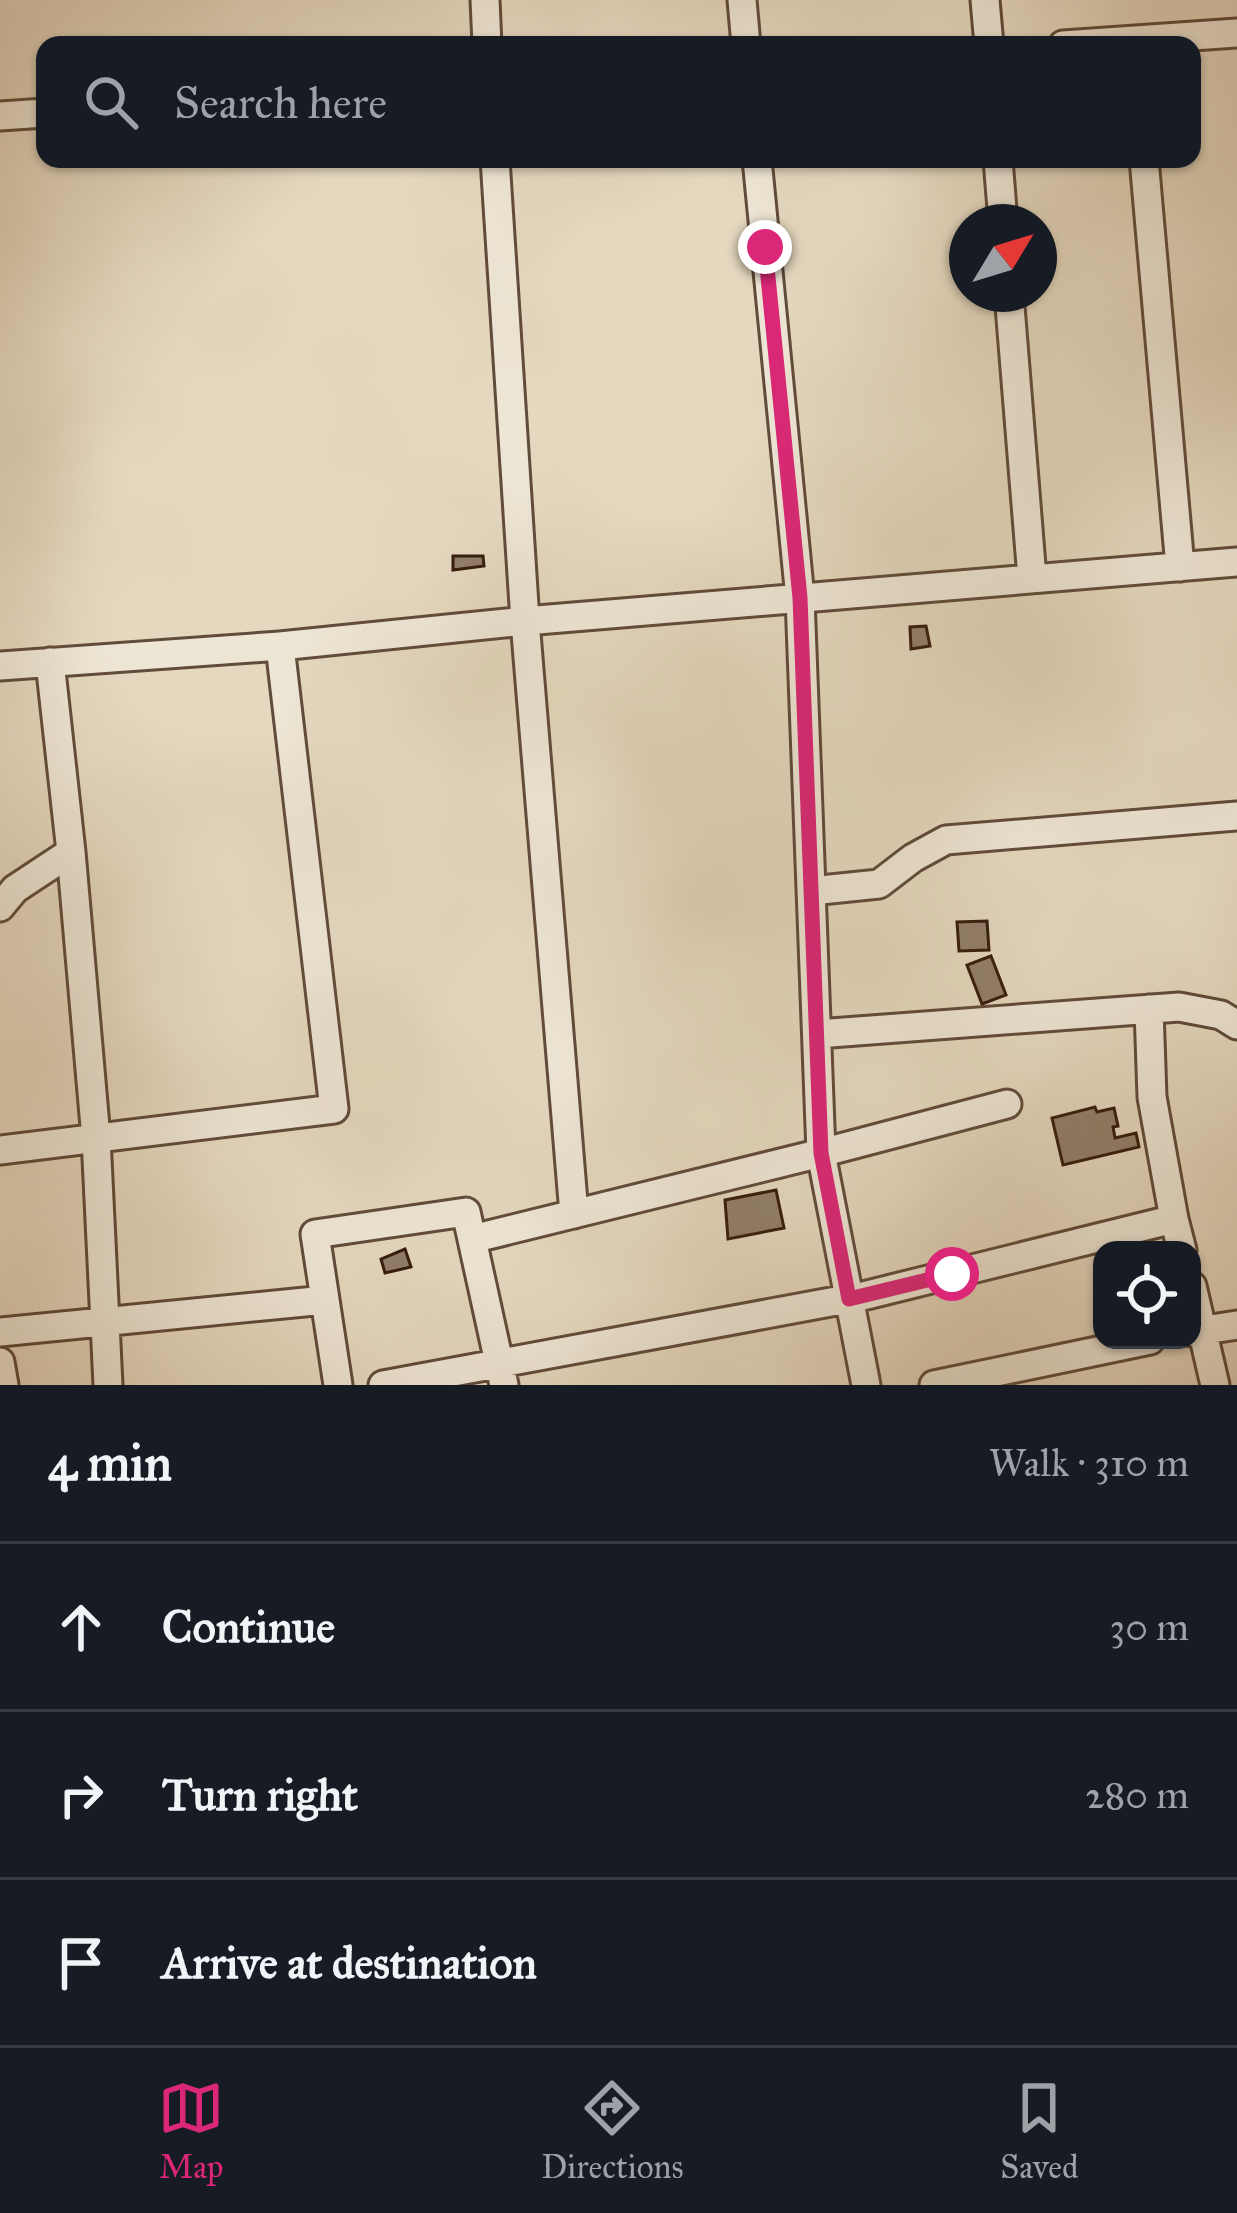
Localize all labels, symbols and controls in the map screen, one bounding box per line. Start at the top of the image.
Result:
search box [36,36,1201,168]
icon: search [78,69,144,135]
text: Search here [174,75,387,130]
north arrow [949,204,1057,312]
route end [738,220,792,274]
map controls [1093,1241,1201,1349]
button: locate [1093,1241,1201,1349]
route start [925,1247,979,1301]
text: 4 min [48,1432,172,1494]
text: Walk · 310 m [989,1439,1189,1487]
icon: ahead [48,1594,114,1660]
text: Continue [162,1599,335,1654]
text: 30 m [1110,1603,1189,1651]
icon: right [48,1762,114,1828]
text: Turn right [162,1767,358,1822]
text: 280 m [1085,1771,1189,1819]
icon: arrive [48,1930,114,1996]
text: Arrive at destination [162,1935,537,1990]
tab: Map [158,2075,224,2187]
tab: Directions [541,2075,683,2187]
tab: Saved [1000,2075,1079,2187]

